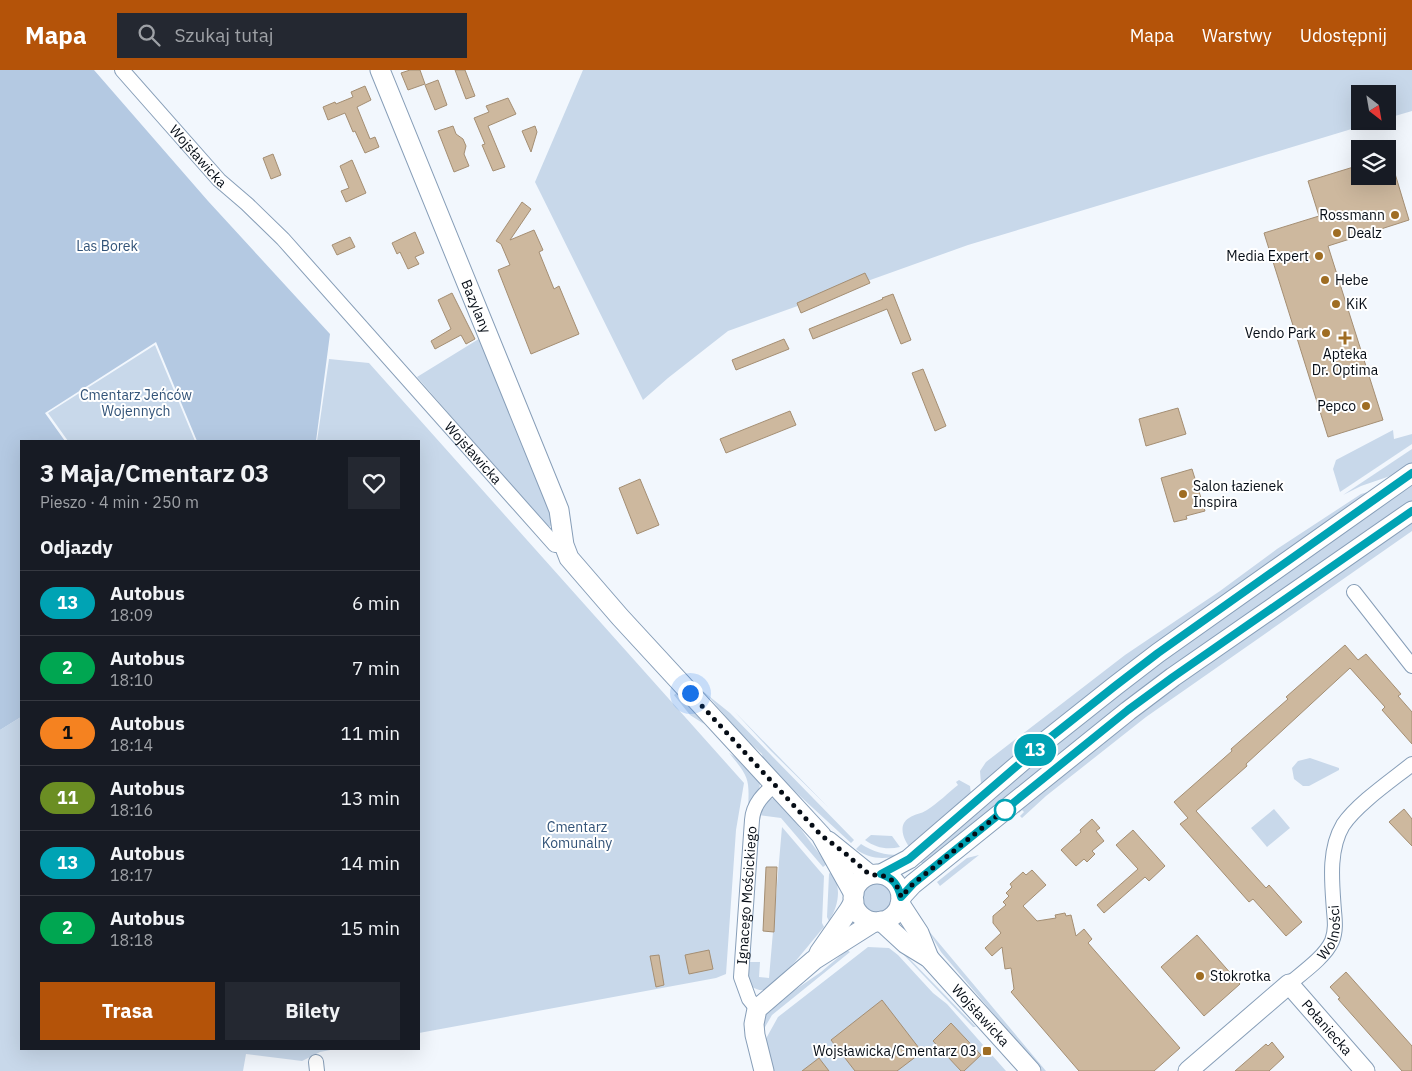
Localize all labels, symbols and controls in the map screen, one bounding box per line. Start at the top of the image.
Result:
search box [117,13,467,58]
text: Mapa [25,19,87,51]
icon: search [135,21,163,49]
text: Szukaj tutaj [175,23,274,47]
text: Mapa [1130,24,1174,47]
text: Warstwy [1202,24,1272,47]
text: Udostępnij [1300,24,1387,47]
north arrow [1351,85,1396,130]
map controls [1351,85,1396,185]
street label: Wojsławicka [166,121,231,192]
button: layers [1351,140,1396,185]
place label: Rossmann [1319,206,1385,224]
marker: Rossmann [1389,209,1401,221]
place label: Dealz [1347,224,1382,242]
marker: Dealz [1331,227,1343,239]
park label: Las Borek [76,237,138,255]
place label: Media Expert [1226,247,1309,265]
marker: Media Expert [1313,250,1325,262]
place label: Hebe [1335,271,1369,289]
marker: Hebe [1319,274,1331,286]
street label: Bazylany [457,277,495,336]
place label: KiK [1346,295,1367,313]
marker: KiK [1330,298,1342,310]
place label: Vendo Park [1245,324,1317,342]
marker: Vendo Park [1320,327,1332,339]
marker: Apteka Dr. Optima [1339,332,1351,344]
place label: Apteka Dr. Optima [1312,345,1379,379]
park label: Cmentarz Jeńców Wojennych [80,386,192,420]
place label: Pepco [1317,397,1356,415]
marker: Pepco [1360,400,1372,412]
street label: Wojsławicka [441,418,506,488]
text: 3 Maja/Cmentarz 03 [40,457,269,489]
button: heart [348,457,400,509]
place label: Salon łazienek Inspira [1193,477,1284,511]
marker: Salon łazienek Inspira [1177,488,1189,500]
text: Pieszo · 4 min · 250 m [40,492,199,512]
text: Odjazdy [40,535,113,559]
text: Autobus [110,581,185,605]
text: 13 [57,591,78,614]
text: 6 min [352,591,400,615]
text: 18:09 [110,605,153,625]
text: Autobus [110,646,185,670]
text: 2 [62,656,73,679]
text: 7 min [352,656,400,680]
text: 18:10 [110,670,153,690]
your location [678,681,703,706]
text: Autobus [110,711,185,735]
text: 1 [62,721,73,744]
text: 11 min [341,721,400,745]
line badge: 13 [1012,734,1058,766]
text: 18:14 [110,735,153,755]
text: 13 [1024,738,1046,761]
text: Autobus [110,776,185,800]
text: 11 [57,786,78,809]
text: 13 min [341,786,400,810]
unlabelled marker [994,799,1016,821]
text: 18:16 [110,800,153,820]
park label: Cmentarz Komunalny [542,818,612,852]
street label: Ignacego Mościckiego [733,825,761,965]
text: Autobus [110,841,185,865]
text: 13 [57,851,78,874]
text: 14 min [341,851,400,875]
text: 18:17 [110,865,153,885]
street label: Wolności [1313,905,1344,964]
text: Autobus [110,906,185,930]
text: 2 [62,916,73,939]
text: 15 min [341,916,400,940]
text: 18:18 [110,930,153,950]
place label: Stokrotka [1210,967,1271,985]
marker: Stokrotka [1194,970,1206,982]
street label: Wojsławicka [948,980,1014,1051]
button: Trasa [40,982,215,1040]
button: Bilety [225,982,400,1040]
street label: Połaniecka [1298,996,1357,1060]
place label: Wojsławicka/Cmentarz 03 [813,1042,977,1060]
marker: Wojsławicka/Cmentarz 03 [981,1045,993,1057]

